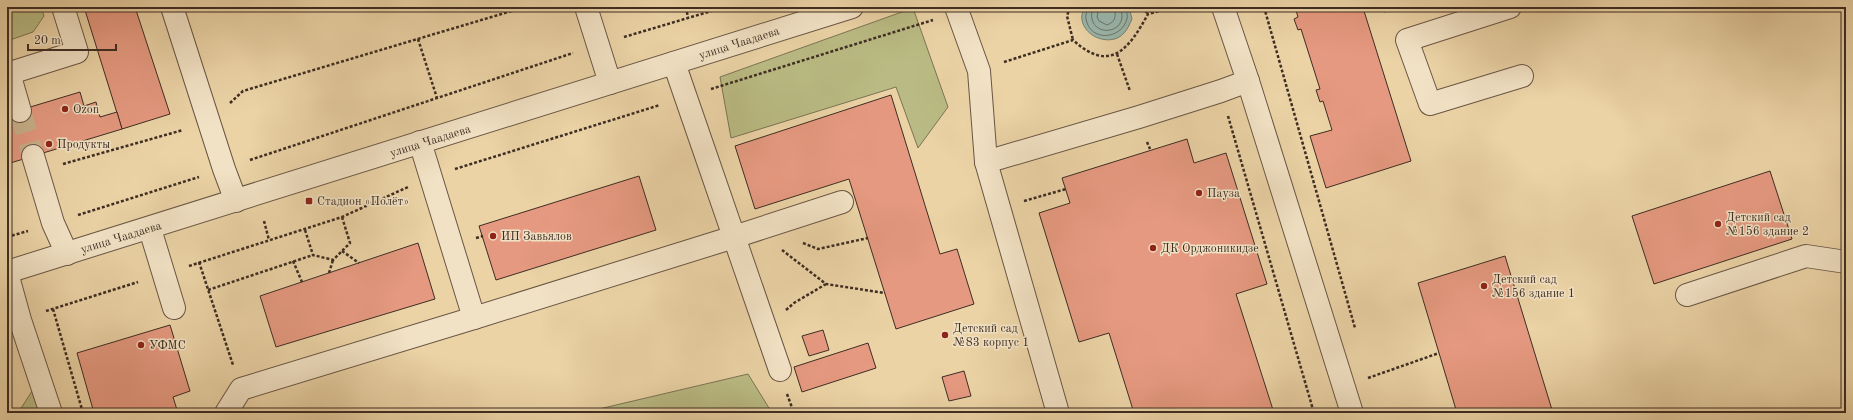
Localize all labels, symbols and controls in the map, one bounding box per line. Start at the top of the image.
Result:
street label: улица Чаадаева [698,25,781,62]
scale bar [28,26,116,52]
text: 20 m [34,35,61,47]
marker: Ozon [60,104,70,114]
place label: Ozon [73,104,100,116]
street label: улица Чаадаева [389,123,472,160]
marker: Продукты [44,139,54,149]
place label: Продукты [57,139,110,151]
marker: Пауза [1194,188,1204,198]
place label: Пауза [1207,188,1240,200]
marker: Стадион «Полёт» [304,196,314,206]
place label: Стадион «Полёт» [317,196,409,208]
place label: Детский сад №156 здание 2 [1726,212,1809,238]
marker: Детский сад №156 здание 2 [1713,219,1723,229]
street label: улица Чаадаева [79,220,163,256]
marker: ИП Завьялов [488,231,498,241]
place label: ИП Завьялов [501,231,572,243]
marker: ДК Орджоникидзе [1148,243,1158,253]
place label: ДК Орджоникидзе [1161,243,1259,255]
place label: Детский сад №156 здание 1 [1492,274,1575,300]
marker: Детский сад №156 здание 1 [1479,281,1489,291]
place label: Детский сад №83 корпус 1 [953,323,1029,349]
marker: Детский сад №83 корпус 1 [940,330,950,340]
marker: УФМС [136,340,146,350]
place label: УФМС [149,340,186,352]

